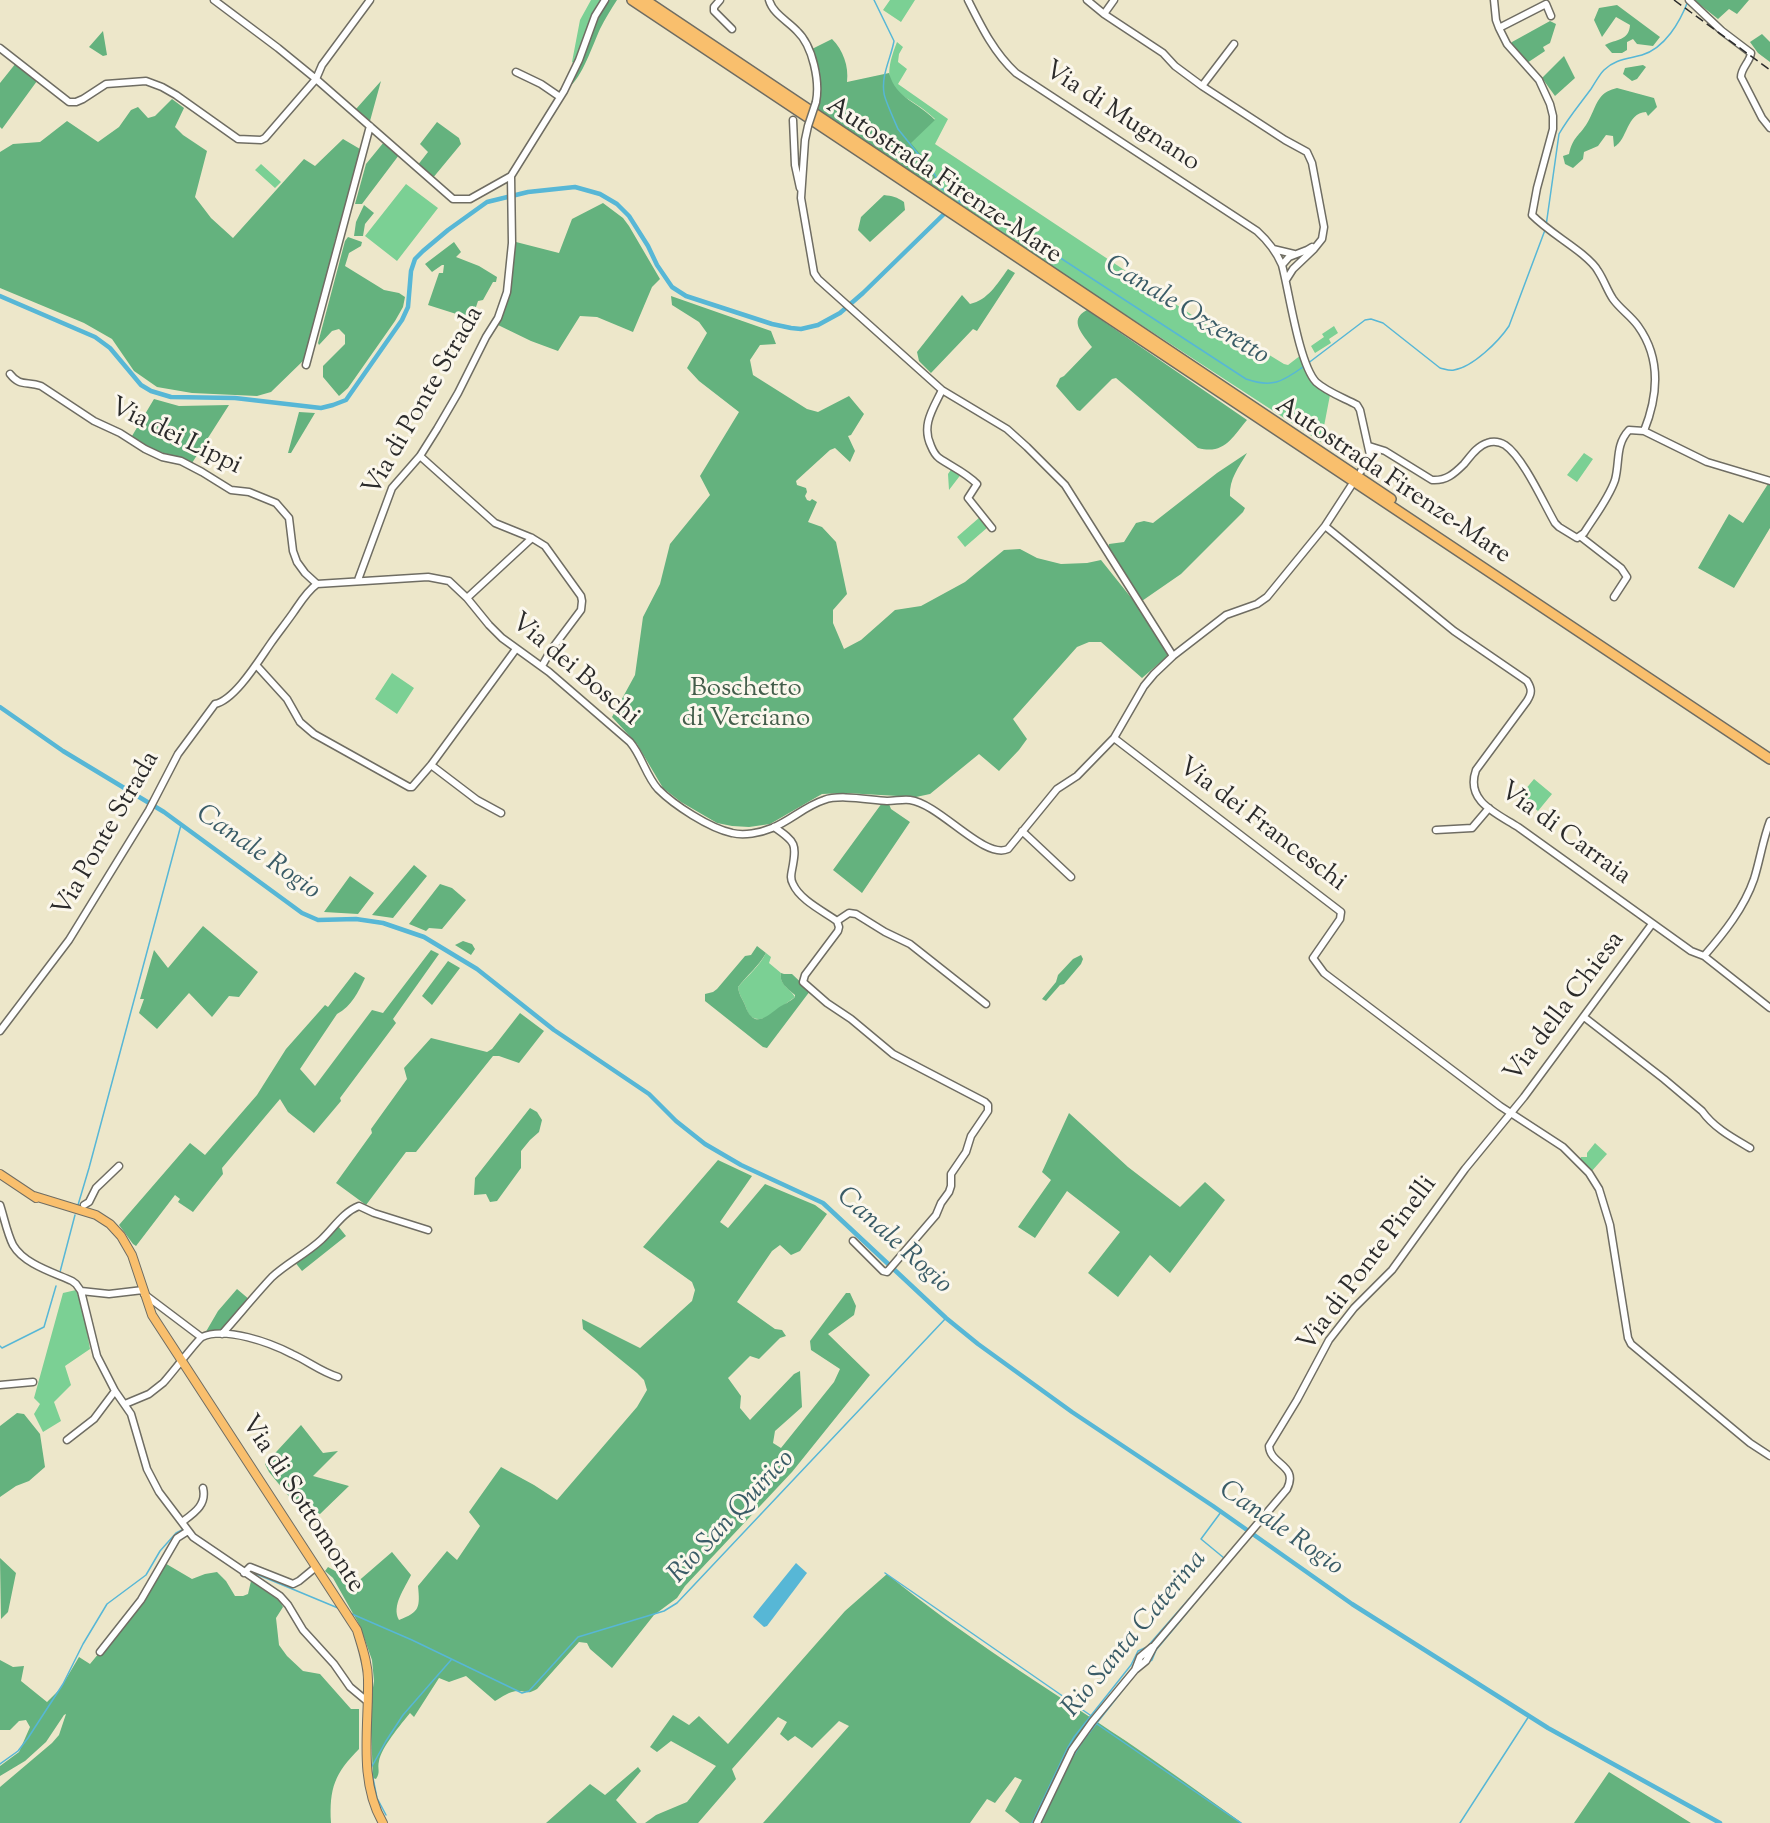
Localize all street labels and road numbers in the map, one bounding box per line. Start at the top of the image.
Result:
street label: Via di Mugnano [1037,56,1205,180]
street label: Autostrada Firenze-Mare [819,92,1067,272]
street label: Via di Ponte Strada [358,302,492,502]
street label: Autostrada Firenze-Mare [1268,392,1516,572]
street label: Via dei Lippi [104,393,246,483]
street label: Via dei Boschi [503,608,645,734]
street label: Via Ponte Strada [48,747,168,923]
street label: Via dei Franceschi [1171,752,1351,900]
street label: Via di Carraia [1492,777,1636,893]
street label: Via della Chiesa [1499,926,1633,1090]
street label: Via di Ponte Pinelli [1293,1171,1445,1359]
street label: Via di Sottomonte [232,1410,370,1600]

